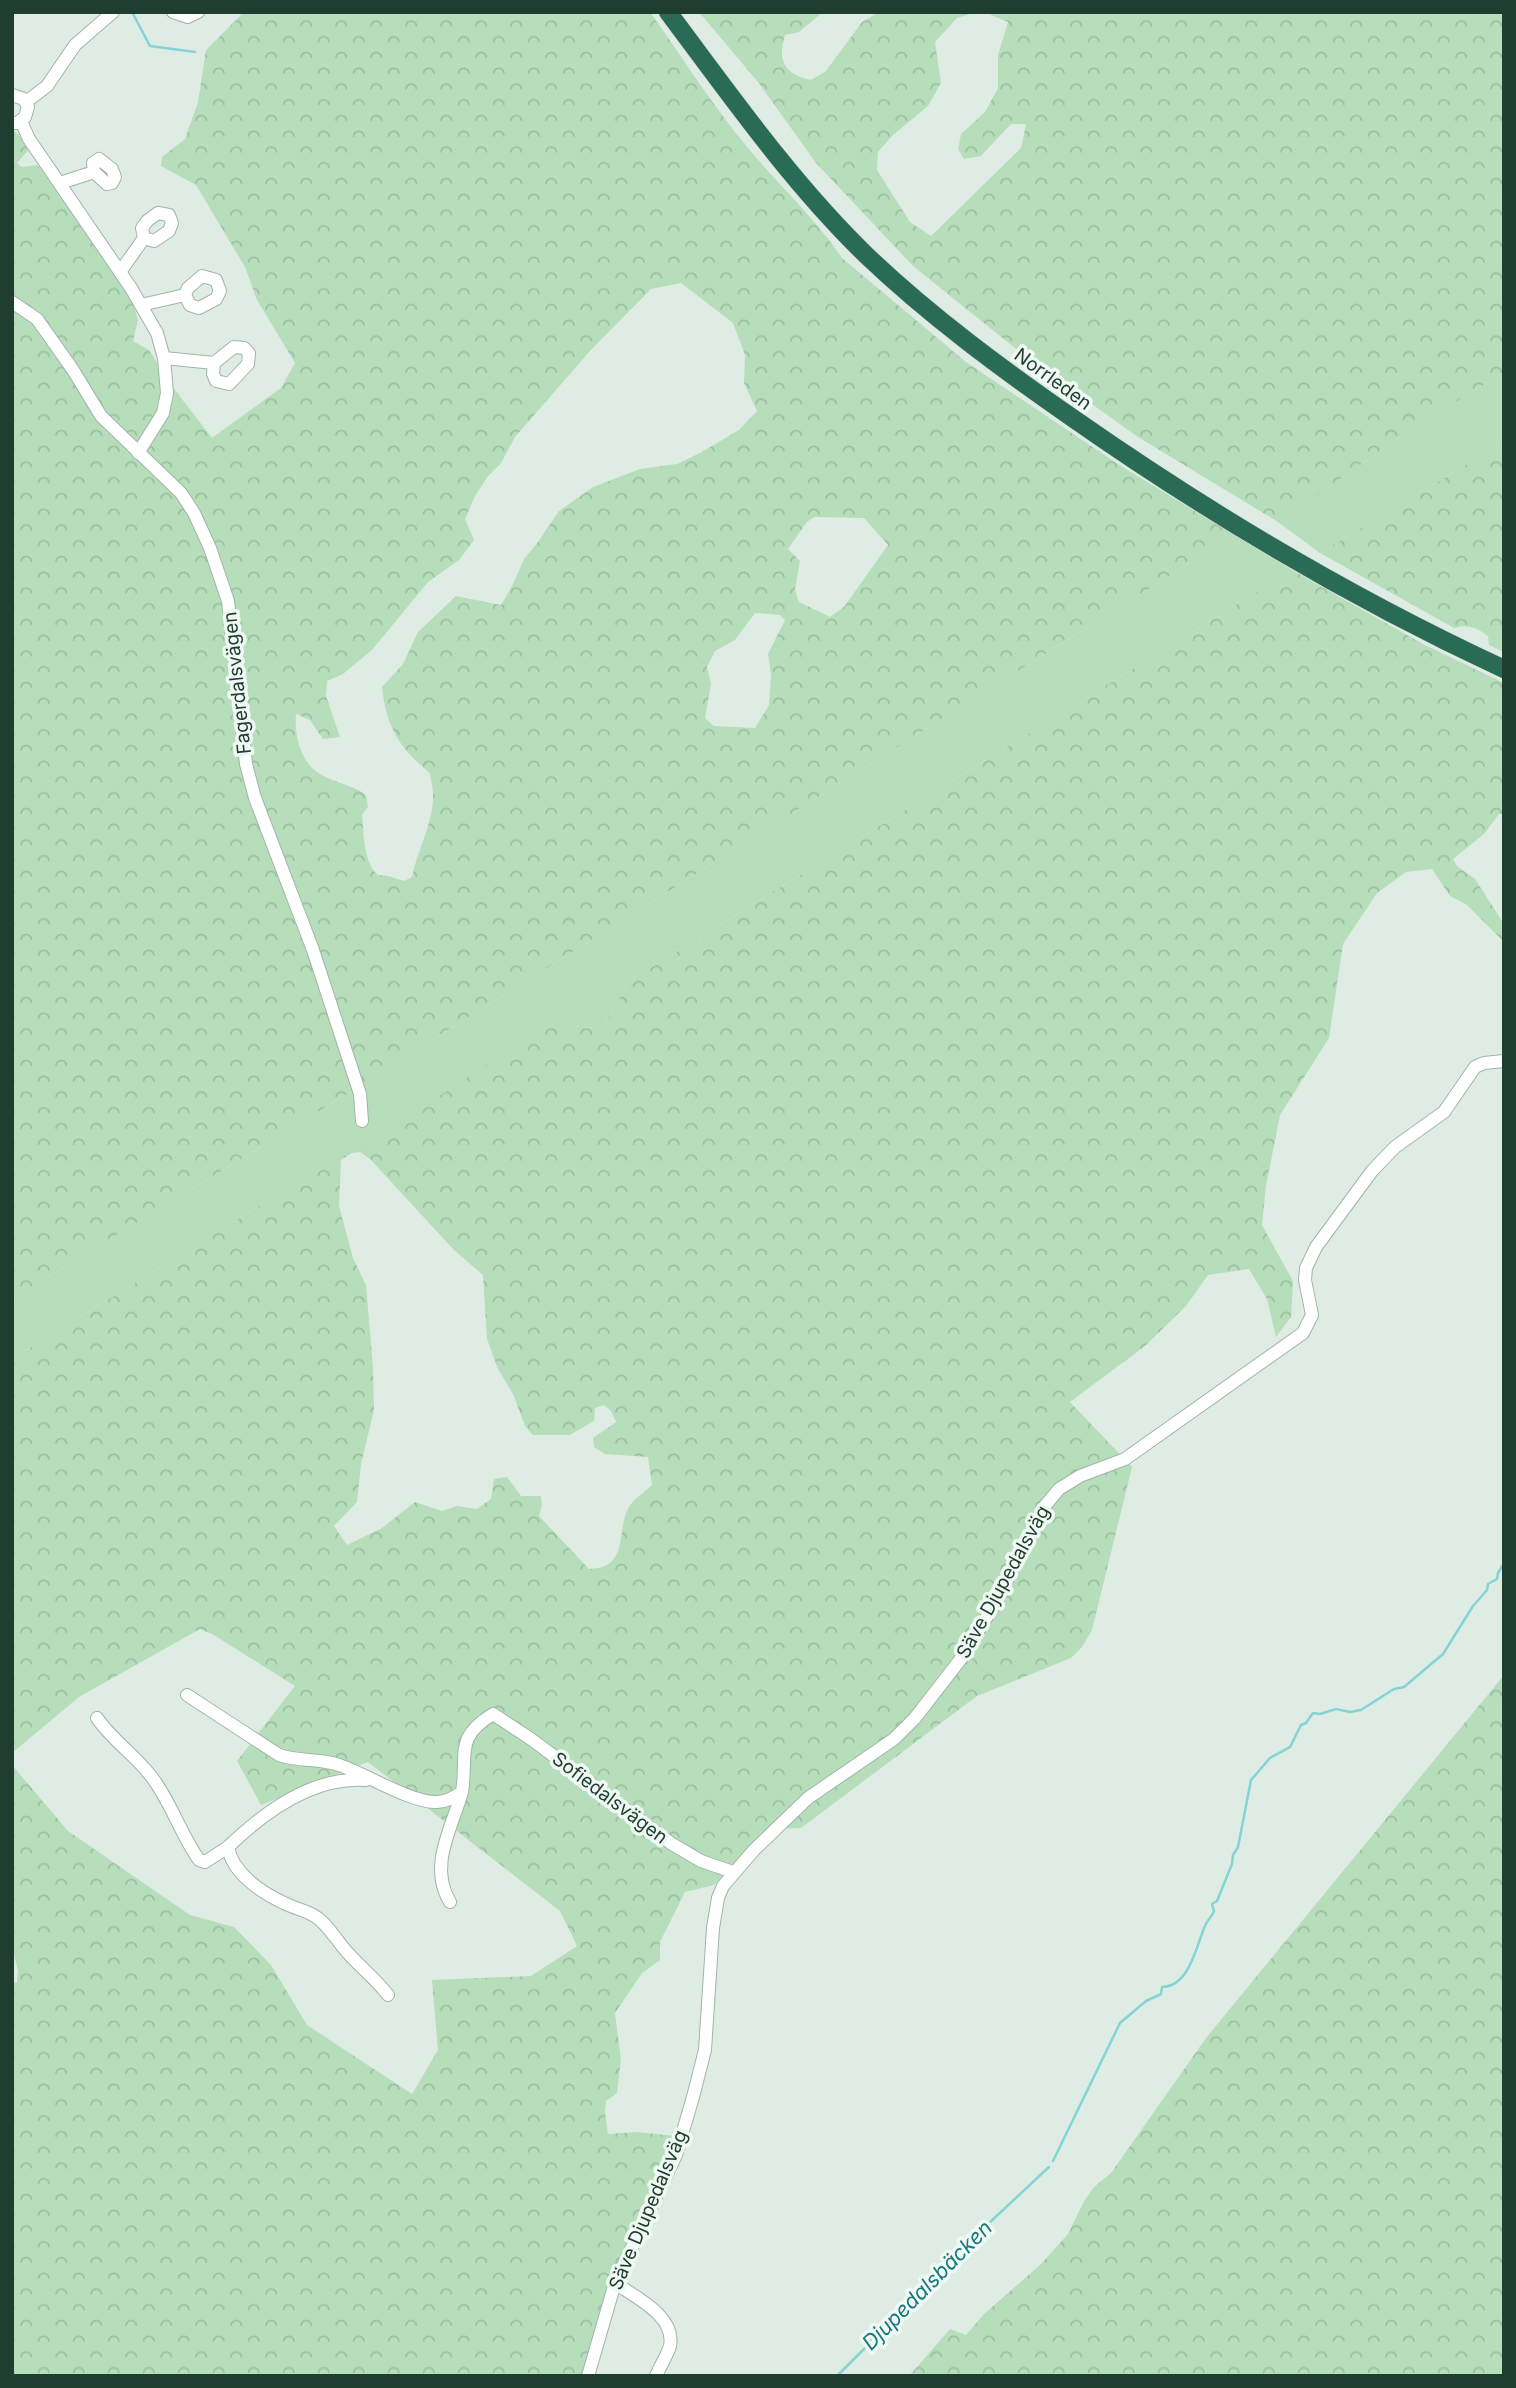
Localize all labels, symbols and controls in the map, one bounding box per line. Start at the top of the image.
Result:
street label: Norrleden [1010,343,1096,415]
street label: Fagerdalsvägen [218,611,256,755]
street label: Säve Djupedalsväg [951,1501,1055,1663]
street label: Sofiedalsvägen [548,1747,672,1849]
street label: Säve Djupedalsväg [604,2127,692,2293]
water label: Djupedalsbäcken [857,2215,997,2355]

